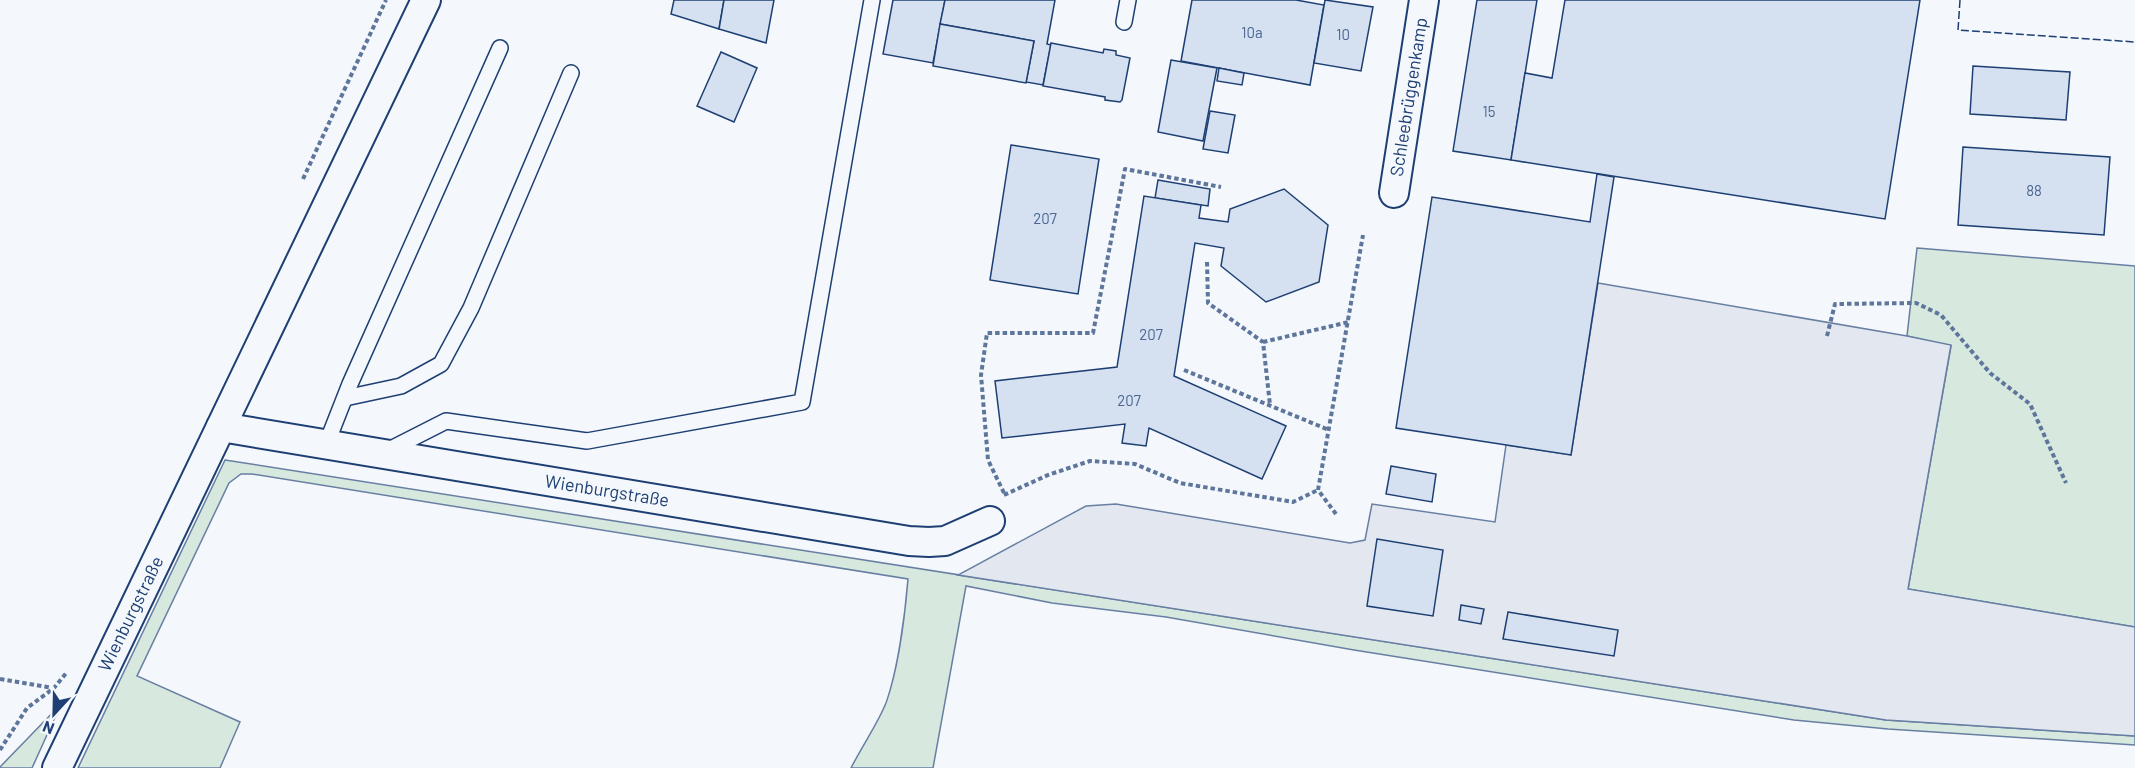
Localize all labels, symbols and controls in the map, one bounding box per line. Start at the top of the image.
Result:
street label: Schleebrüggenkamp [1385,16,1431,178]
house number: 10a [1241,23,1263,41]
house number: 10 [1336,25,1350,43]
house number: 15 [1483,102,1495,120]
house number: 88 [2026,181,2042,199]
house number: 207 [1033,209,1057,227]
house number: 207 [1139,325,1163,343]
house number: 207 [1117,391,1141,409]
street label: Wienburgstraße [543,469,671,511]
street label: Wienburgstraße [93,552,167,675]
north arrow [24,684,84,744]
text: N [40,718,57,739]

